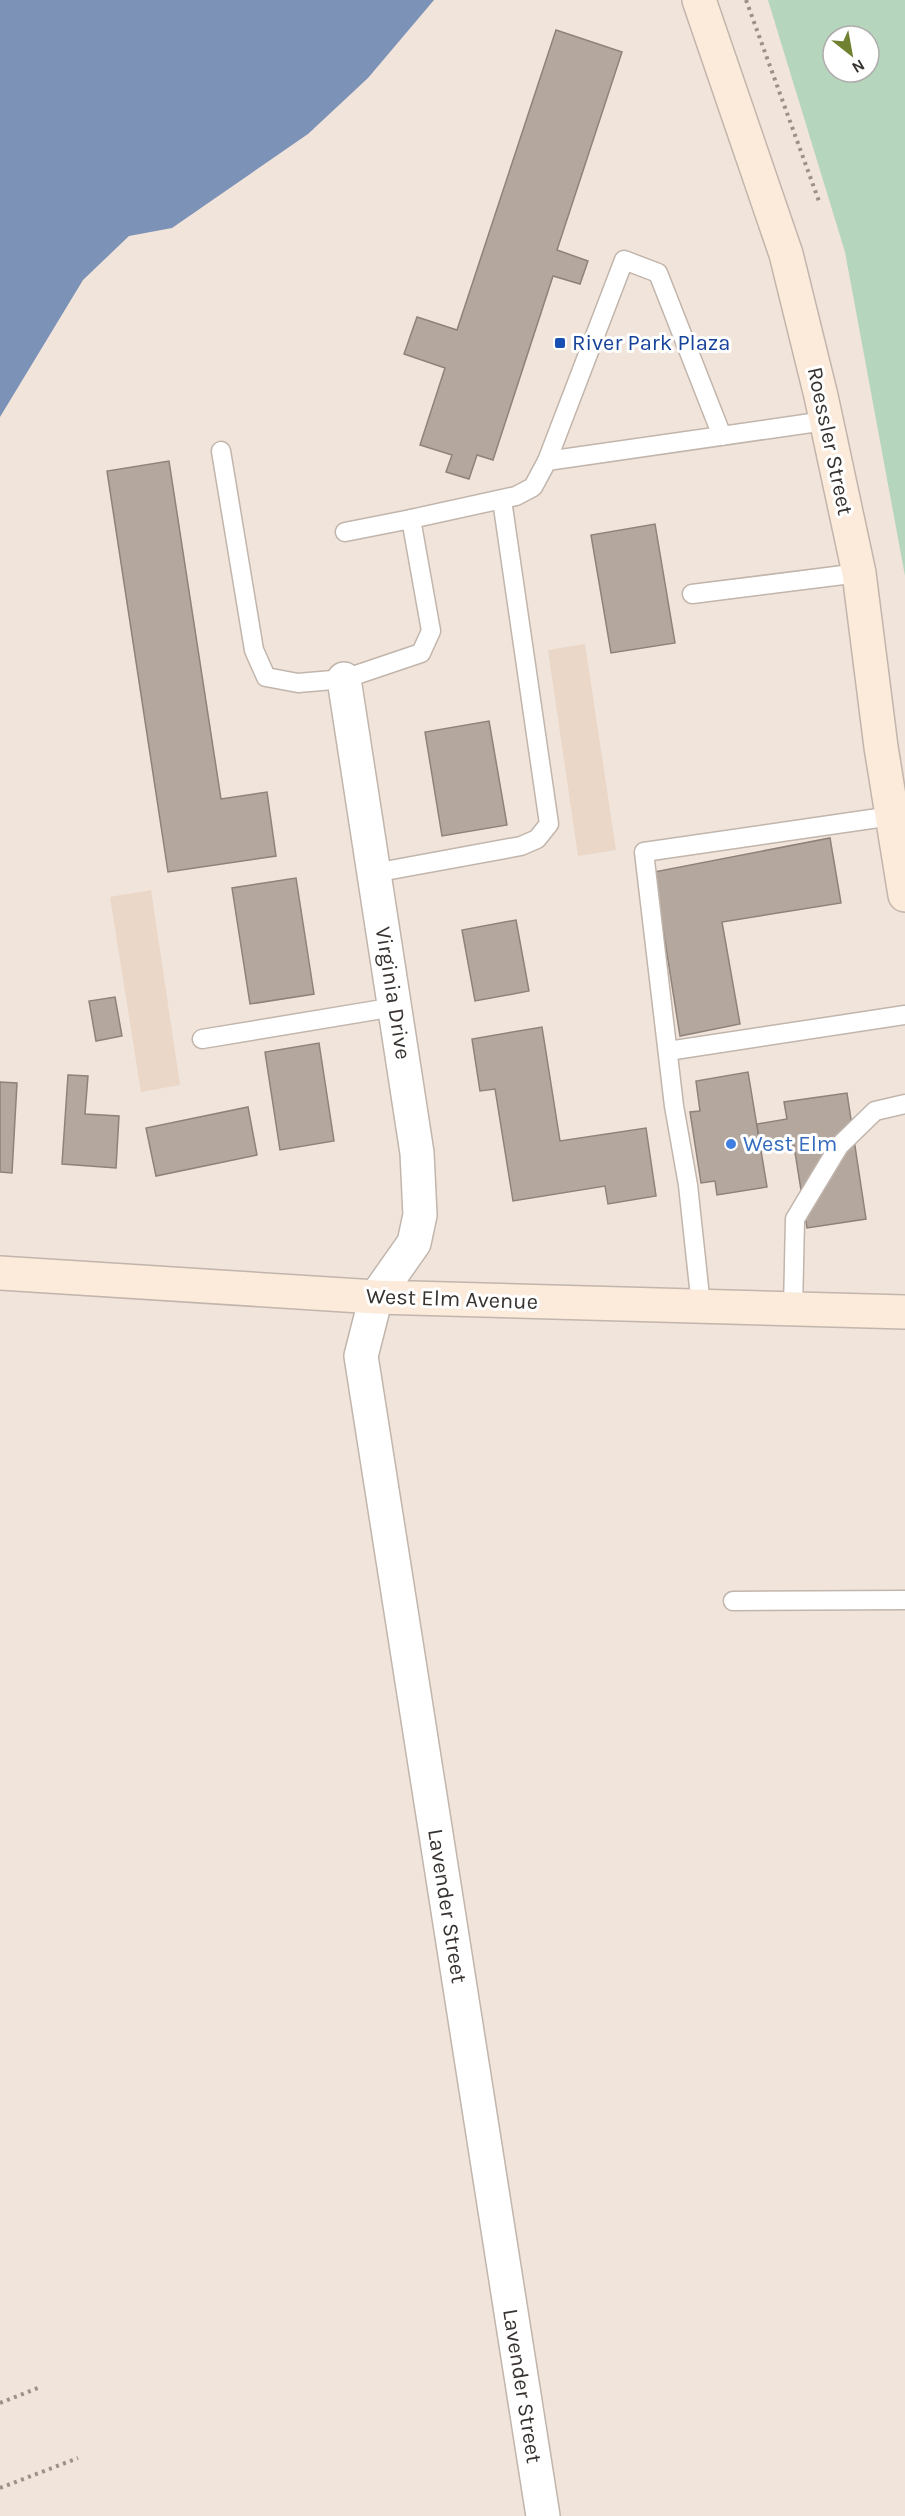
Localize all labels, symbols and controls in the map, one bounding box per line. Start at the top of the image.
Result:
north arrow [821,24,881,84]
text: N [849,55,868,78]
place label: River Park Plaza [572,330,730,356]
marker: River Park Plaza [553,336,567,350]
street label: Roessler Street [802,364,858,518]
street label: Virginia Drive [370,925,416,1061]
place label: West Elm [743,1131,837,1157]
marker: West Elm [724,1137,738,1151]
street label: West Elm Avenue [366,1283,538,1315]
street label: Lavender Street [422,1827,472,1985]
street label: Lavender Street [497,2307,547,2465]

